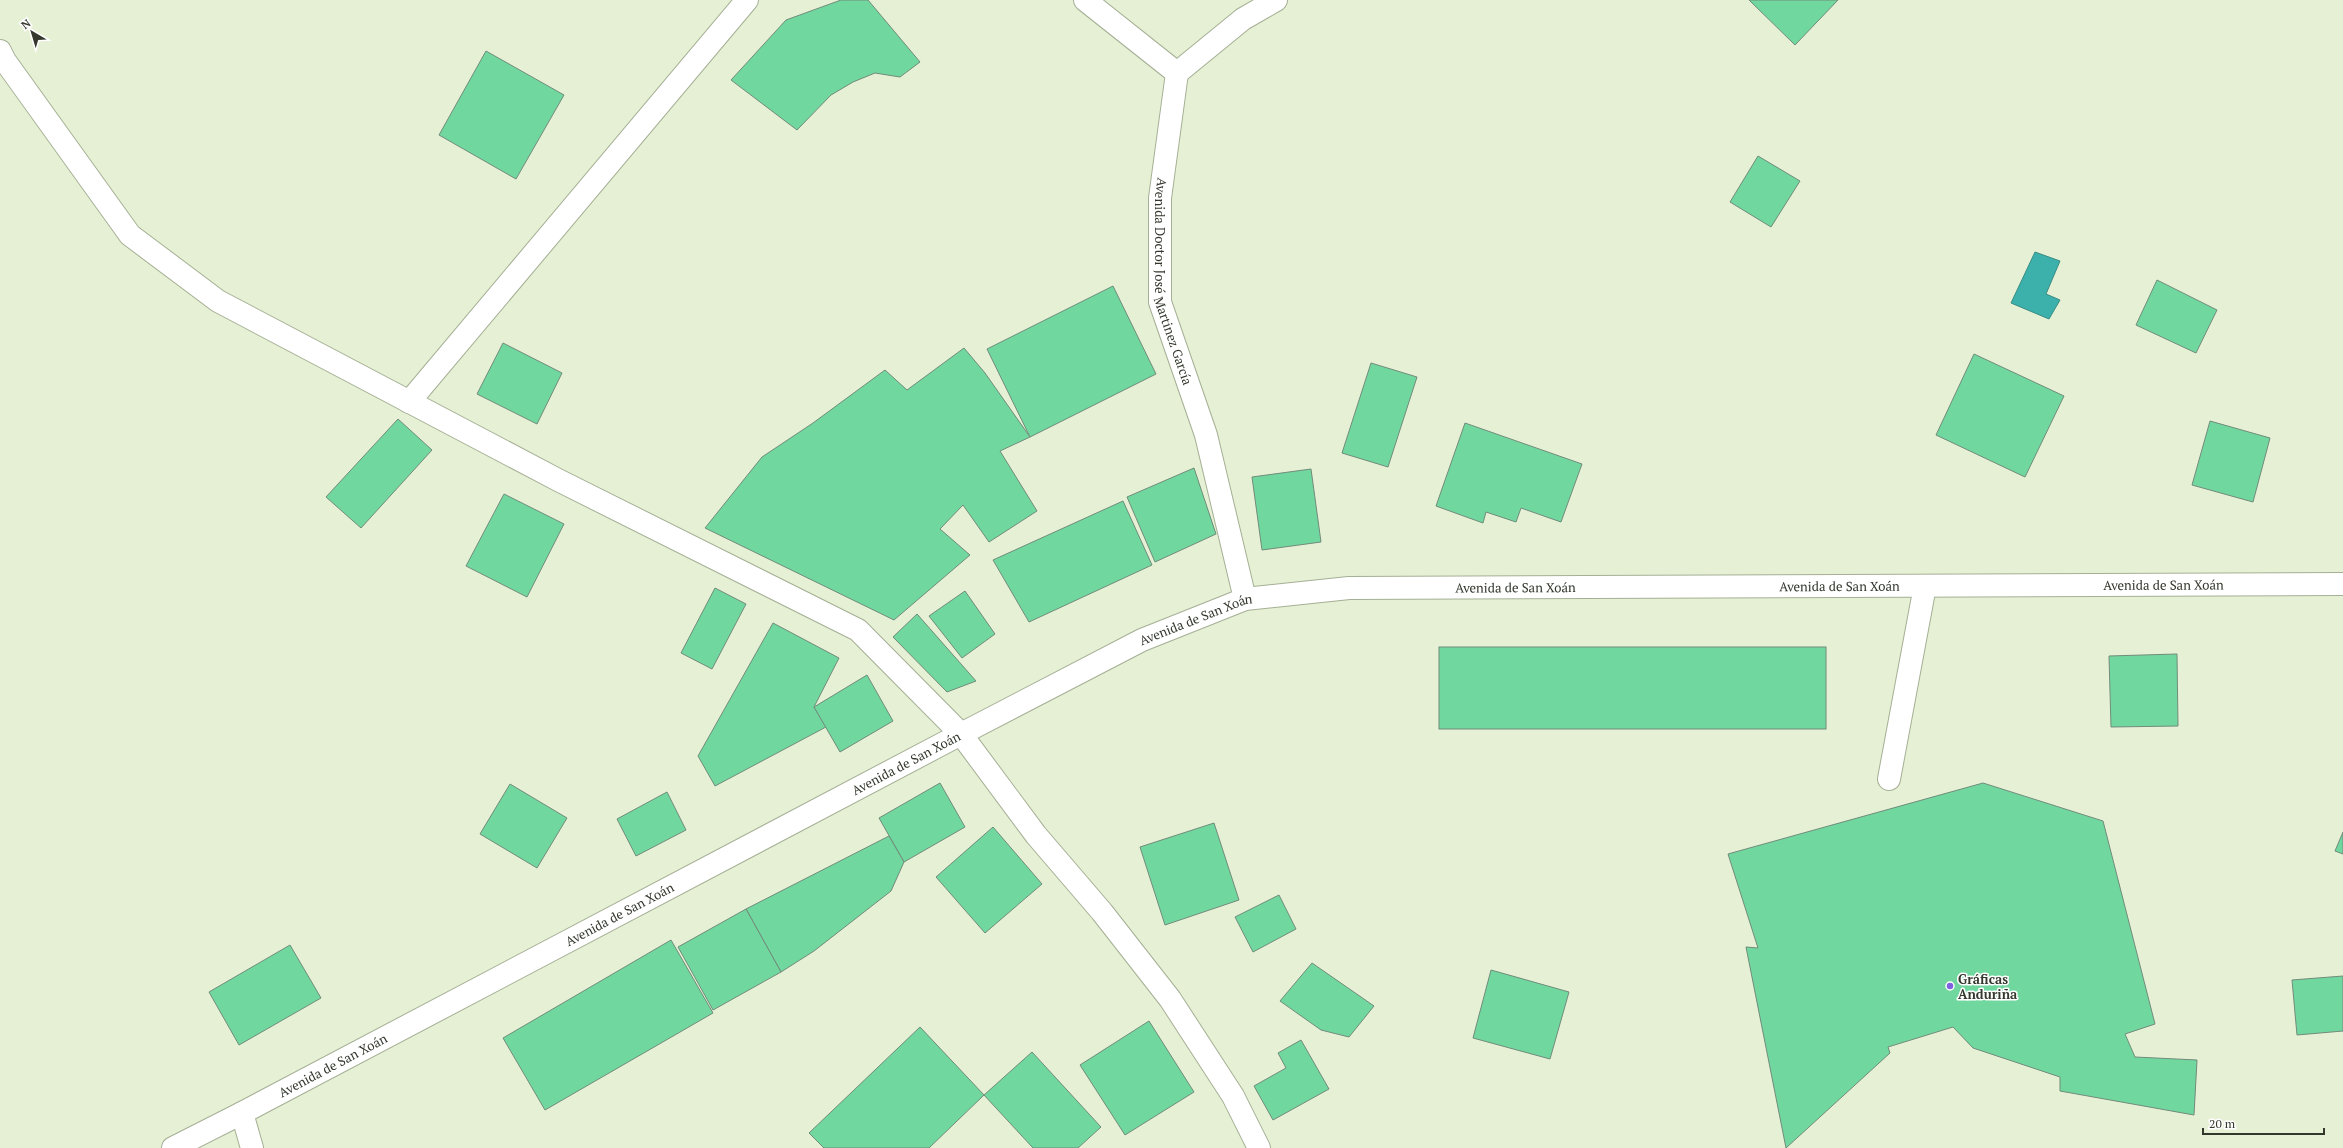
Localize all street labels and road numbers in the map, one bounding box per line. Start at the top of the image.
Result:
street label: Avenida Doctor José Martinez García [1150,177,1197,388]
street label: Avenida de San Xoán [2103,575,2224,594]
street label: Avenida de San Xoán [1779,577,1900,595]
street label: Avenida de San Xoán [1455,578,1576,597]
street label: Avenida de San Xoán [1136,589,1253,649]
street label: Avenida de San Xoán [849,727,964,799]
street label: Avenida de San Xoán [562,878,677,950]
street label: Avenida de San Xoán [275,1029,391,1101]

